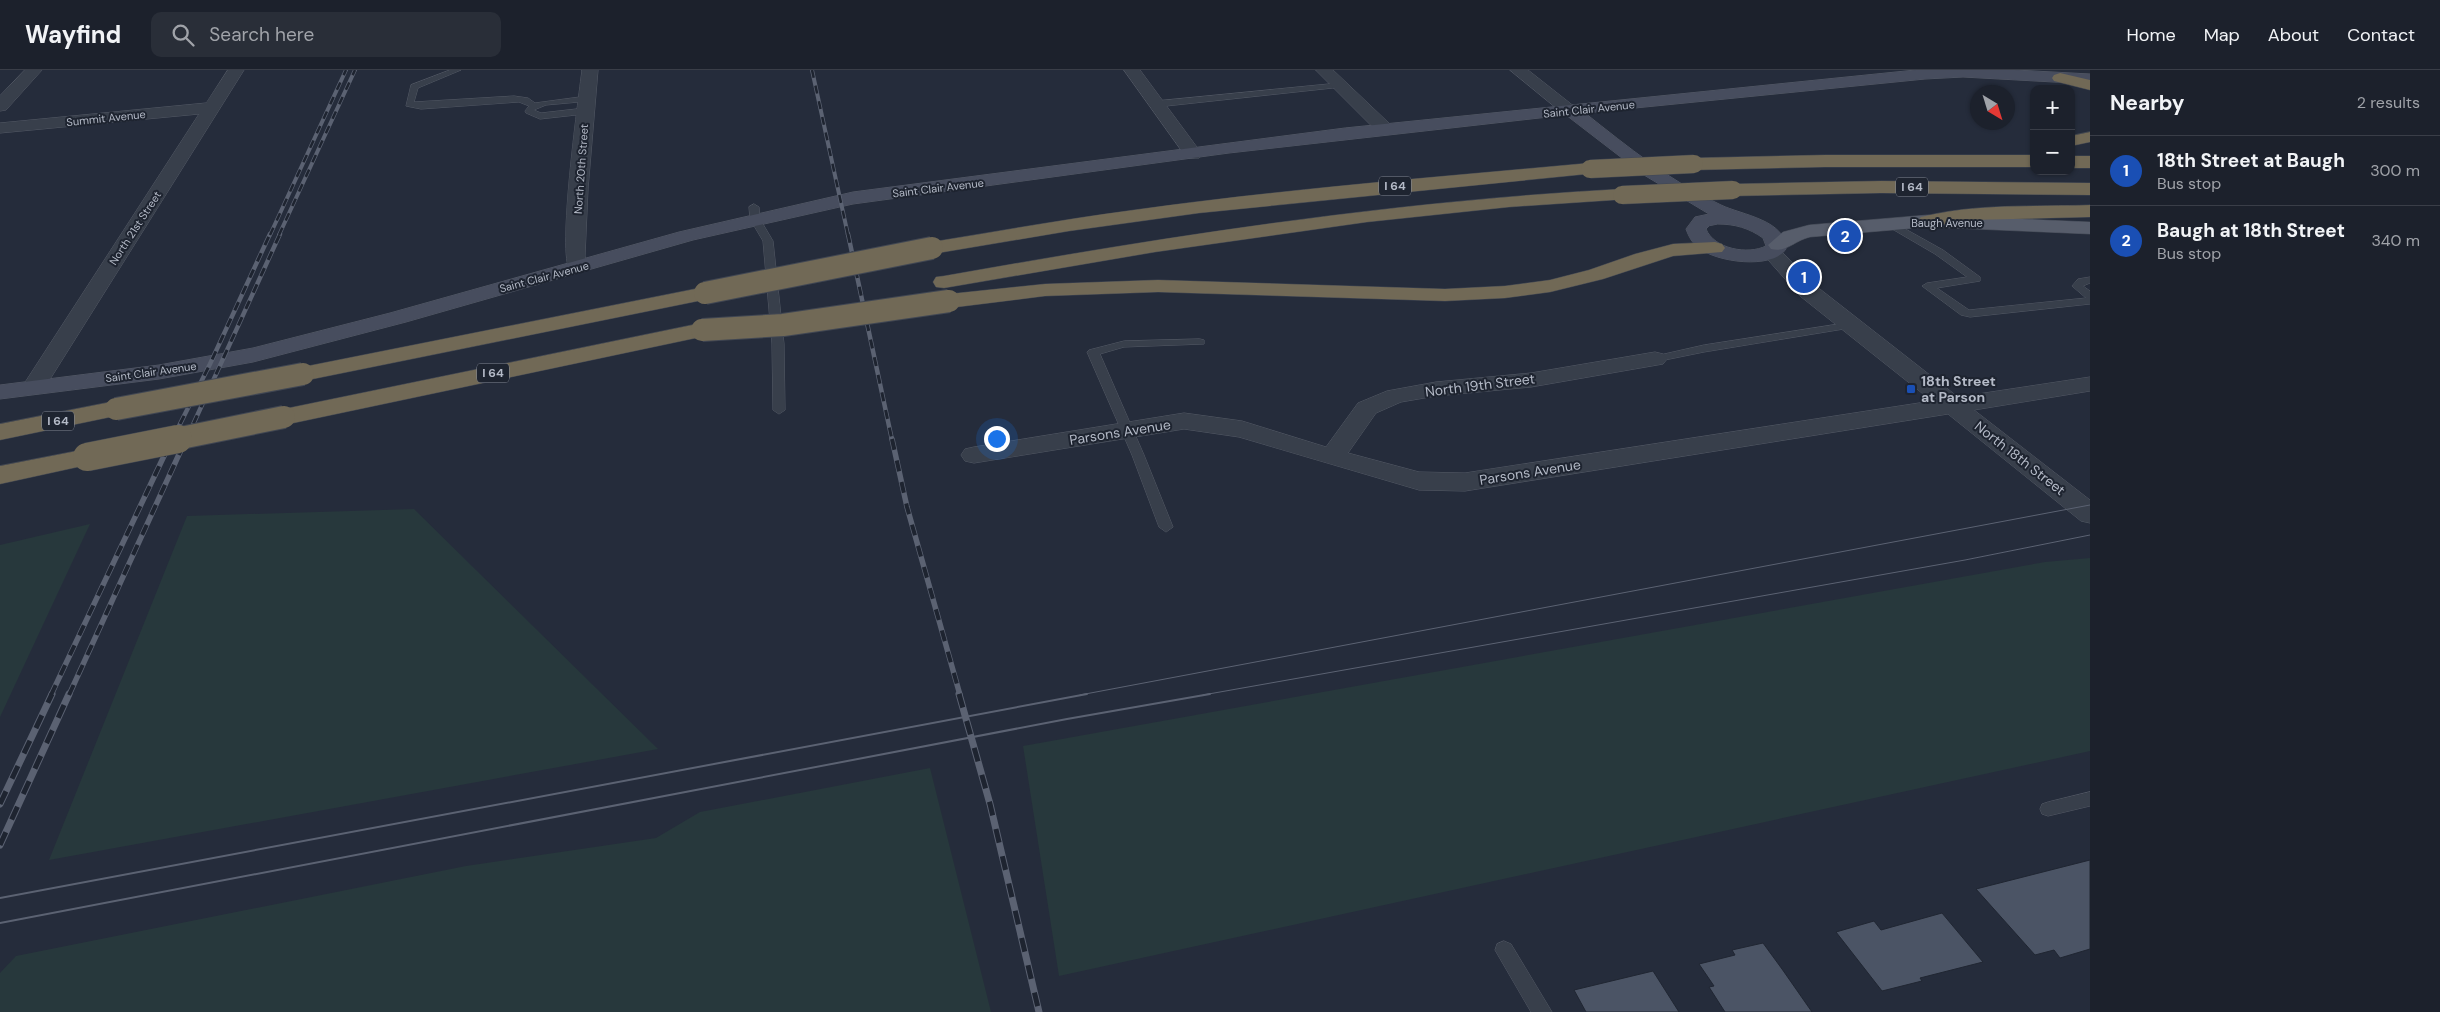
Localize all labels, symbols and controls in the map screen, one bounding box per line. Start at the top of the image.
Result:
search box [151,12,501,57]
text: Wayfind [25,19,121,50]
icon: search [169,21,197,49]
text: Search here [209,22,314,47]
text: Home [2126,23,2176,47]
text: Map [2204,23,2240,47]
text: About [2268,23,2319,47]
text: Contact [2347,23,2415,47]
north arrow [1970,85,2015,130]
map controls [2030,85,2075,175]
button: + [2030,85,2075,130]
text: Nearby [2110,89,2184,117]
text: 2 results [2357,92,2420,113]
street label: Saint Clair Avenue [1543,97,1635,121]
street label: Summit Avenue [66,107,146,129]
street label: North 20th Street [571,123,591,215]
button: − [2030,130,2075,175]
text: 18th Street at Baugh [2157,148,2345,173]
text: 1 [2123,160,2129,181]
text: 300 m [2370,160,2420,181]
text: Bus stop [2157,173,2221,194]
street label: Saint Clair Avenue [892,175,984,201]
road number: I 64 [1379,176,1411,195]
road number: I 64 [1896,178,1928,196]
street label: North 21st Street [106,188,164,268]
street label: Baugh Avenue [1911,216,1983,230]
pin: 2 [1829,217,1861,255]
text: Baugh at 18th Street [2157,218,2345,243]
text: 2 [2121,230,2131,251]
text: 340 m [2371,230,2420,251]
text: Bus stop [2157,243,2221,264]
street label: Saint Clair Avenue [498,258,590,296]
pin: 1 [1788,258,1820,296]
street label: Saint Clair Avenue [105,359,197,385]
road number: I 64 [477,364,509,382]
street label: North 19th Street [1424,369,1536,401]
place label: 18th Street at Parson [1921,372,1996,406]
marker: 18th Street at Parson [1905,383,1917,395]
road number: I 64 [42,412,74,431]
street label: Parsons Avenue [1068,415,1172,449]
street label: North 18th Street [1971,417,2069,499]
your location [984,426,1010,452]
street label: Parsons Avenue [1478,455,1582,489]

